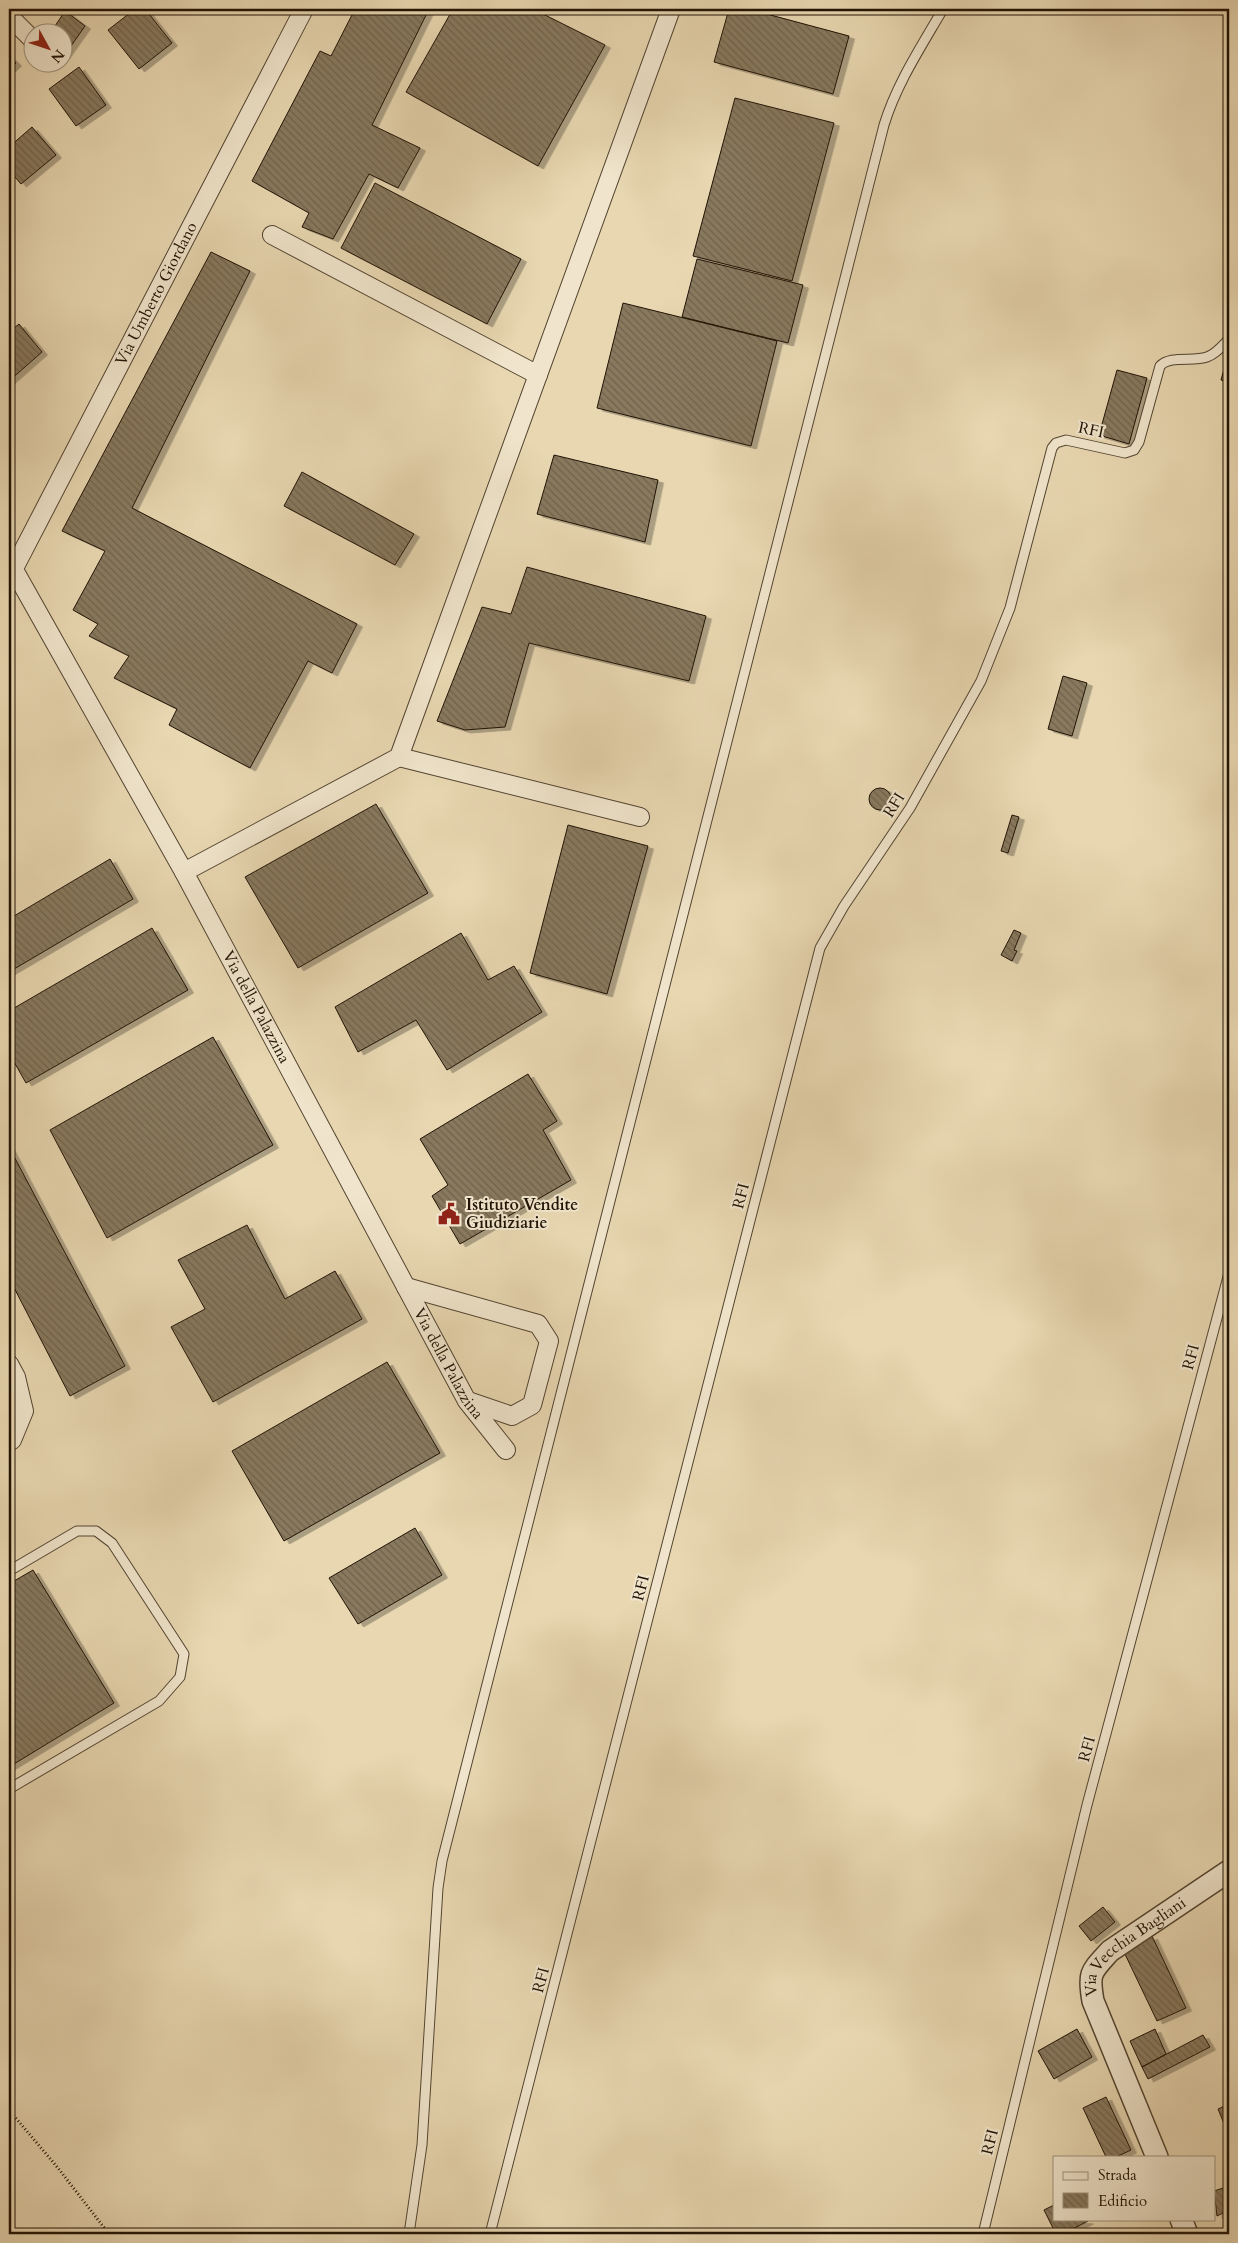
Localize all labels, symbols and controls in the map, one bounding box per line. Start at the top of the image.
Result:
north arrow [22,22,72,72]
text: N [46,45,69,67]
street label: Via Umberto Giordano [110,218,203,369]
street label: RFI [1076,417,1106,443]
street label: RFI [878,788,910,822]
street label: Via della Palazzina [217,947,295,1067]
street label: RFI [727,1181,755,1211]
place label: Istituto Vendite Giudiziarie [466,1194,578,1234]
public building icon: Istituto Vendite Giudiziarie [436,1201,462,1227]
street label: Via della Palazzina [408,1304,489,1424]
street label: RFI [1177,1342,1205,1372]
street label: RFI [627,1573,655,1603]
street label: RFI [1073,1734,1101,1764]
street label: Via Vecchia Bagliani [1080,1892,1191,1998]
street label: RFI [527,1965,555,1995]
street label: RFI [976,2127,1004,2157]
legend [1053,2156,1216,2220]
text: Strada [1098,2165,1137,2185]
text: Edificio [1098,2191,1147,2211]

